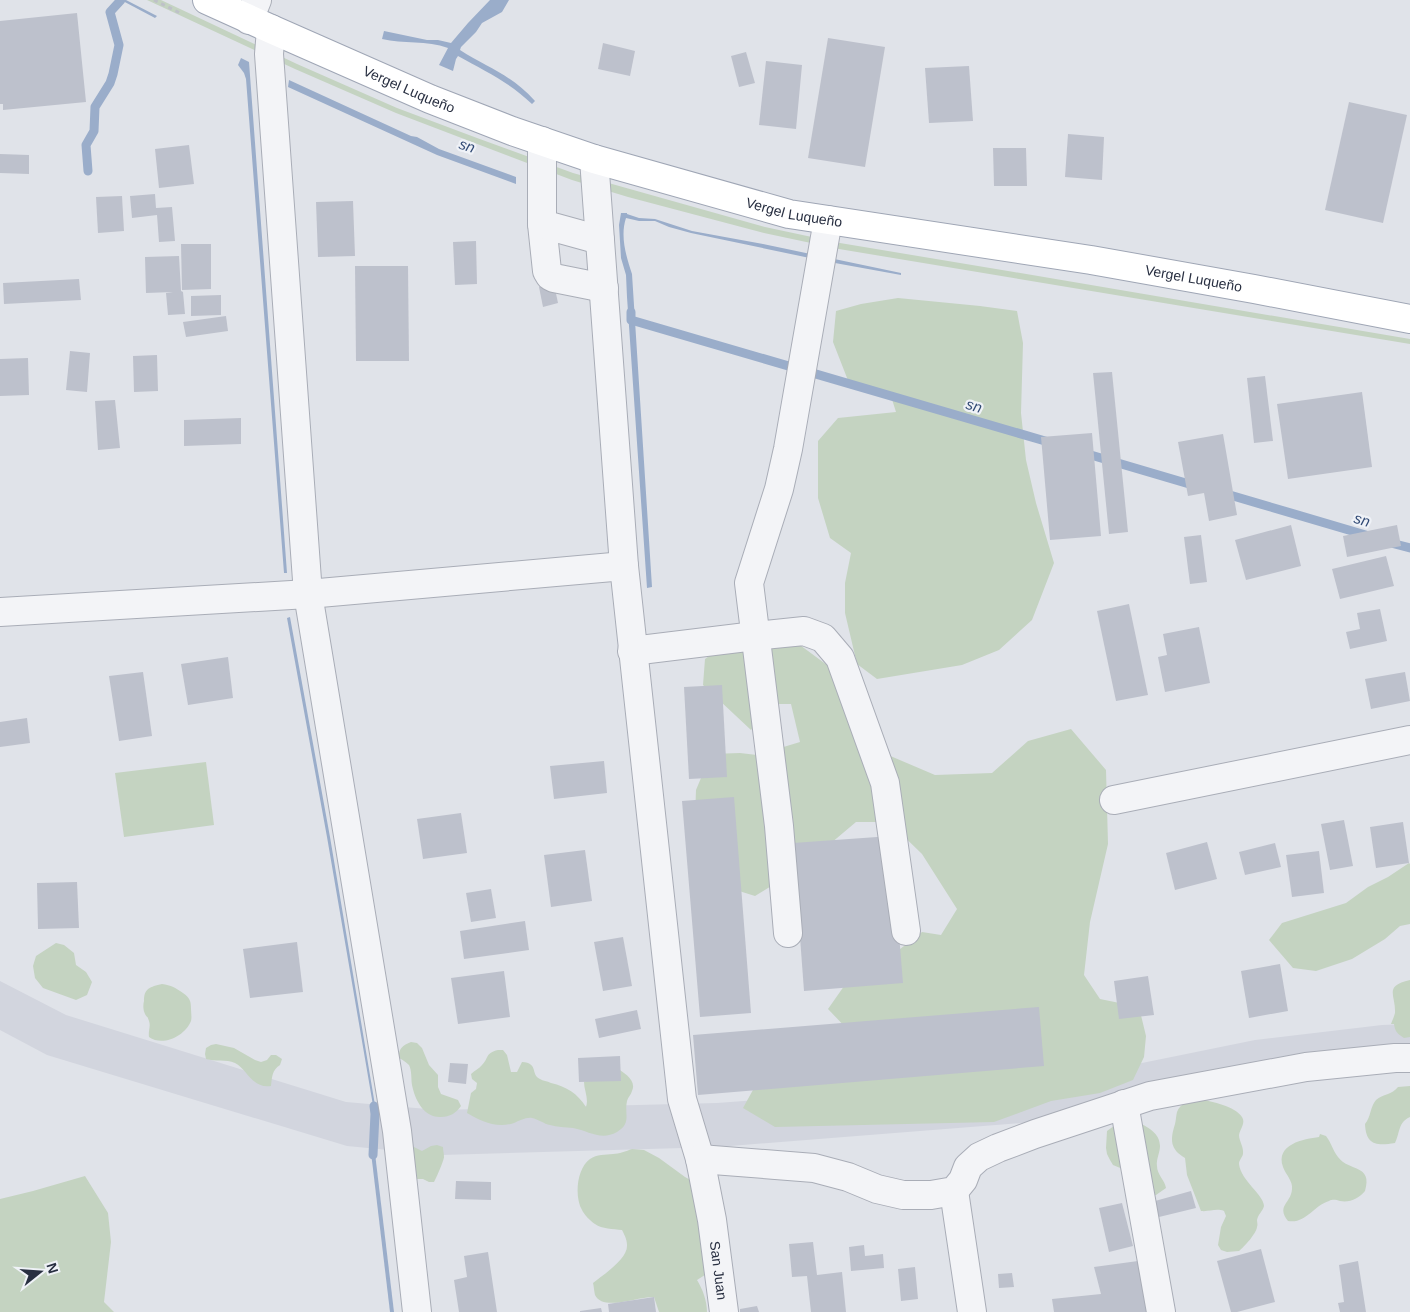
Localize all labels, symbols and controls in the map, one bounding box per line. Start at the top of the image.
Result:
street label: Vergel Luqueño [361,63,457,116]
water label: sn [457,135,477,156]
street label: Vergel Luqueño [744,194,844,230]
street label: Vergel Luqueño [1144,262,1244,295]
water label: sn [964,395,984,416]
water label: sn [1352,509,1372,530]
street label: San Juan [707,1240,730,1301]
north arrow [15,1247,65,1297]
text: N [43,1261,62,1275]

